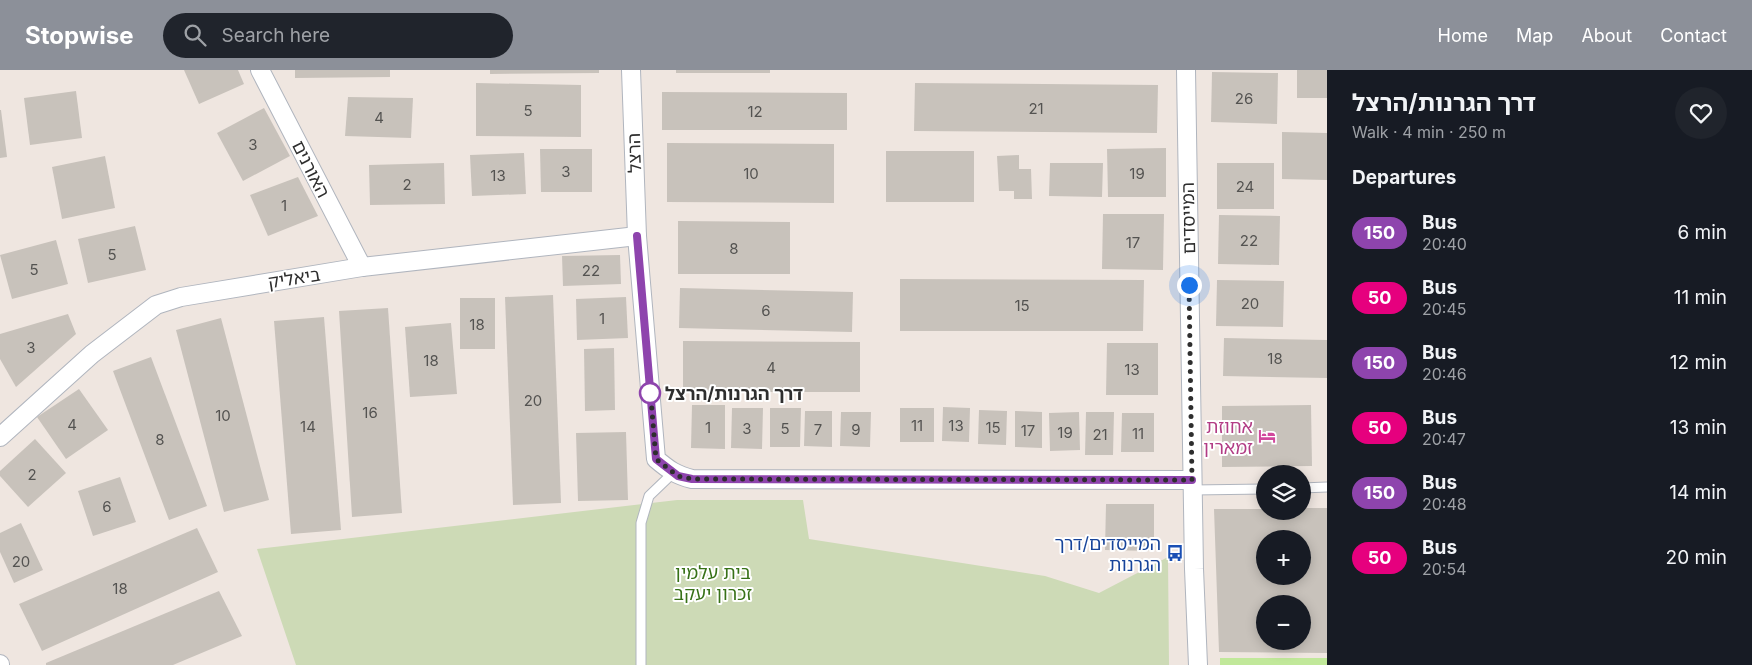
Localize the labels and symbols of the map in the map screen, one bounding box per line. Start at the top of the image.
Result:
house number: 26 [1235,89,1253,108]
house number: 21 [1028,99,1044,118]
house number: 5 [523,101,533,120]
house number: 12 [747,102,763,121]
house number: 4 [374,108,384,127]
street label: הרצל [623,133,645,173]
house number: 3 [248,135,258,154]
street label: האורנים [288,137,334,201]
house number: 3 [561,162,571,181]
house number: 10 [743,164,759,183]
house number: 19 [1129,164,1145,183]
house number: 13 [490,166,506,185]
house number: 2 [402,175,412,194]
house number: 24 [1236,177,1254,196]
street label: המייסדים [1177,182,1199,254]
house number: 1 [281,196,287,215]
house number: 22 [1240,231,1258,250]
house number: 17 [1126,233,1140,252]
house number: 8 [729,239,739,258]
house number: 5 [107,245,117,264]
house number: 5 [29,260,39,279]
house number: 22 [582,261,600,280]
street label: ביאליק [266,263,322,293]
your location [1177,273,1202,298]
house number: 20 [1241,294,1259,313]
house number: 15 [1014,296,1030,315]
house number: 6 [761,301,771,320]
house number: 1 [599,309,605,328]
house number: 18 [469,315,485,334]
house number: 3 [26,338,36,357]
house number: 18 [1267,349,1283,368]
house number: 18 [423,351,439,370]
house number: 4 [766,358,776,377]
house number: 13 [1124,360,1140,379]
marker: דרך הגרנות/הרצל [639,382,661,404]
place label: דרך הגרנות/הרצל [665,383,803,404]
house number: 20 [524,391,542,410]
house number: 16 [362,403,378,422]
house number: 10 [215,406,231,425]
house number: 4 [67,415,77,434]
house number: 11 [911,416,923,435]
house number: 13 [948,416,964,435]
place label: אחוזת זמארין [1203,416,1253,458]
house number: 14 [300,417,316,436]
house number: 1 [705,418,711,437]
house number: 15 [985,418,1001,437]
house number: 3 [742,419,752,438]
house number: 5 [780,419,790,438]
house number: 7 [814,420,822,439]
house number: 9 [851,420,861,439]
house number: 17 [1021,421,1035,440]
house number: 19 [1057,423,1073,442]
house number: 11 [1132,424,1144,443]
house number: 21 [1092,425,1108,444]
hotel icon: אחוזת זמארין [1257,426,1277,446]
house number: 8 [155,430,165,449]
house number: 2 [27,465,37,484]
house number: 6 [102,497,112,516]
place label: המייסדים/דרך הגרנות [1054,533,1161,575]
bus stop icon: המייסדים/דרך הגרנות [1165,543,1185,563]
house number: 20 [12,552,30,571]
park label: בית עלמין זכרון יעקב [674,562,752,604]
house number: 18 [112,579,128,598]

